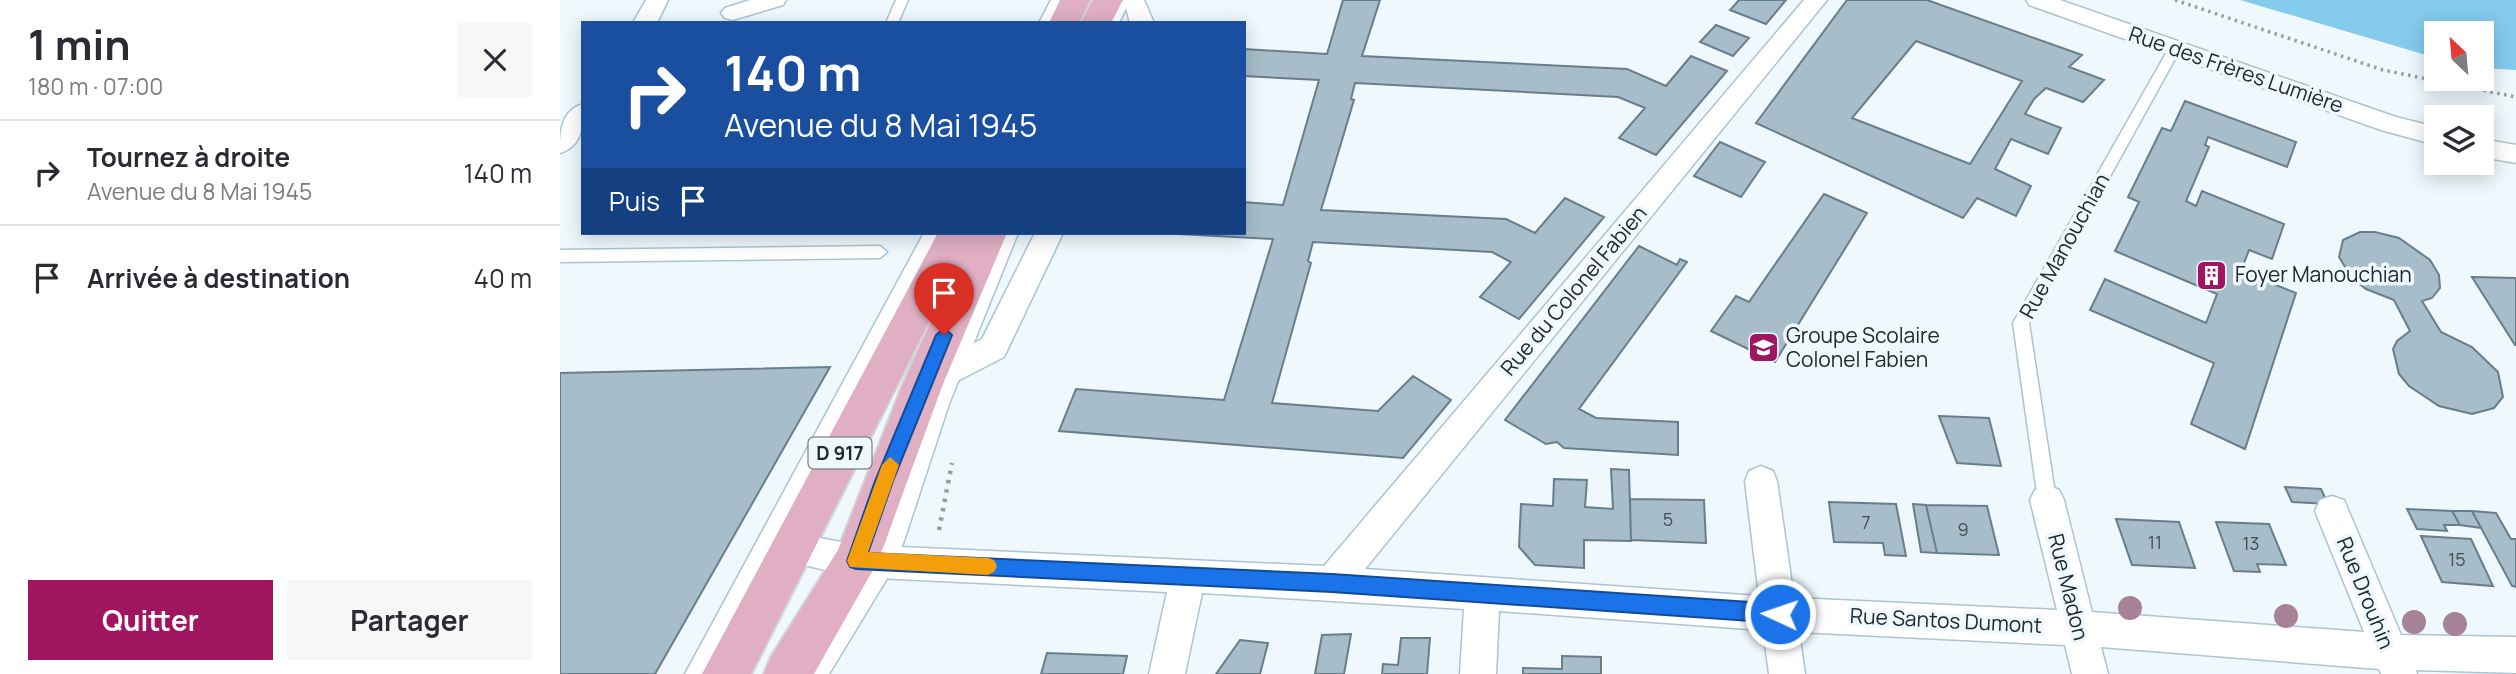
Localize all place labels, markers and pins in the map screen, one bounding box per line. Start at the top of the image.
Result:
building icon: Foyer Manouchian [2195,258,2229,292]
place label: Foyer Manouchian [2235,260,2412,288]
pin [914,263,974,335]
place label: Groupe Scolaire Colonel Fabien [1786,321,1940,373]
school or university icon: Groupe Scolaire Colonel Fabien [1746,331,1780,365]

